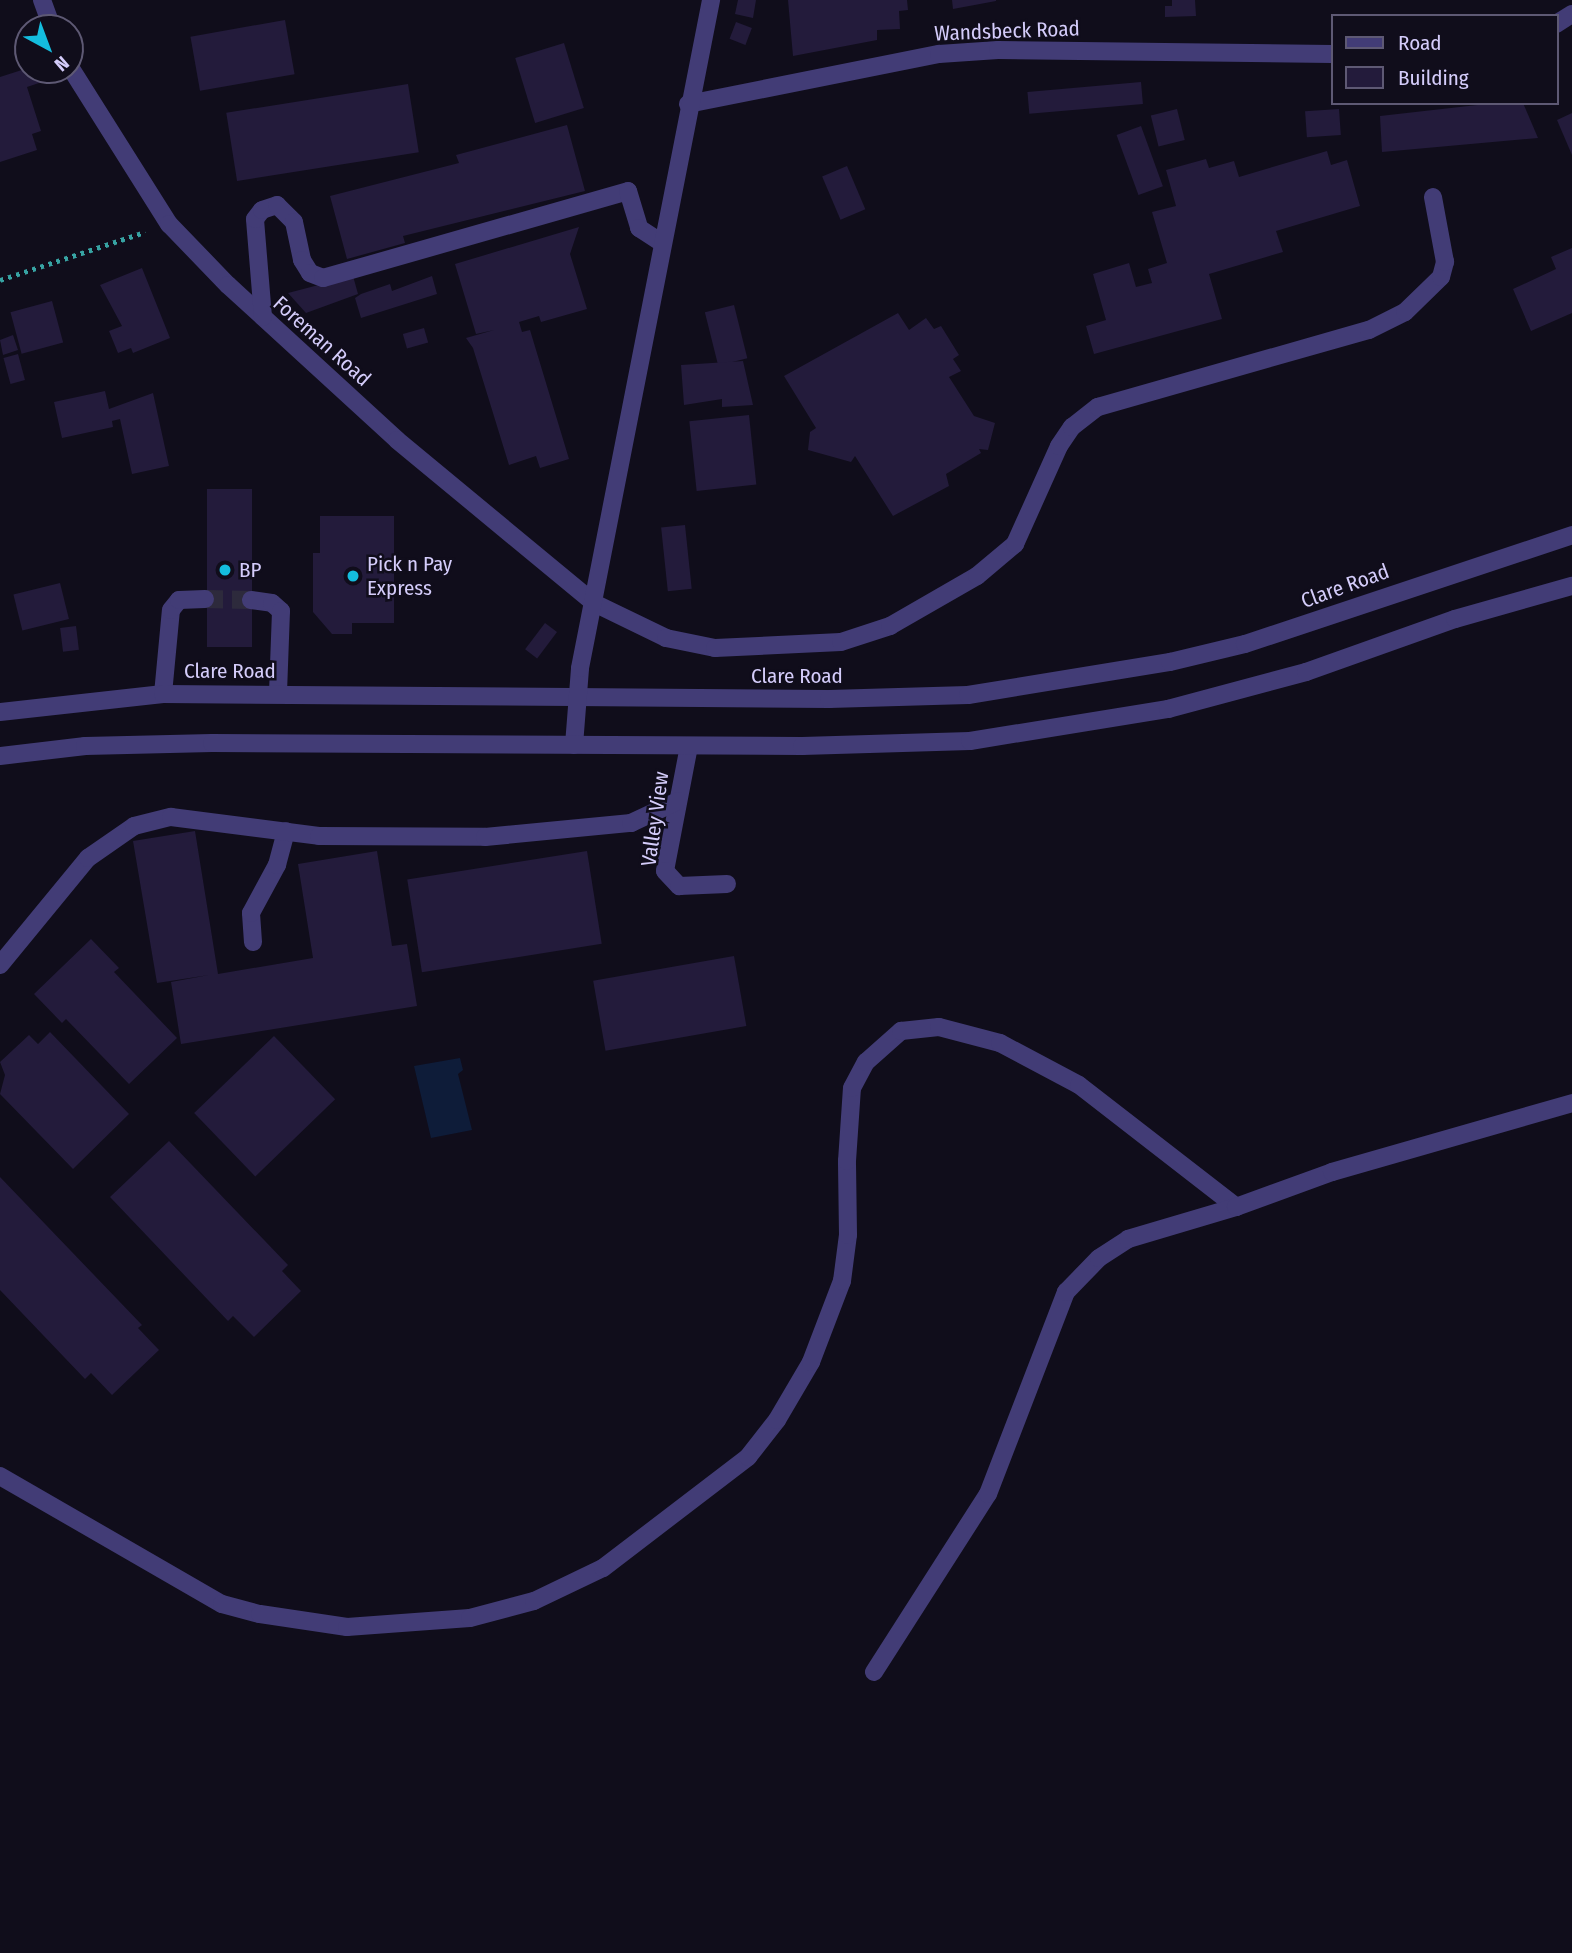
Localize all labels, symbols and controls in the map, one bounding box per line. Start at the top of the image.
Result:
north arrow [14,14,84,84]
legend [1330,14,1558,105]
street label: Wandsbeck Road [934,16,1080,46]
text: Road [1398,30,1442,56]
text: N [50,51,74,76]
text: Building [1398,65,1469,91]
street label: Foreman Road [268,291,376,391]
place label: Pick n Pay Express [367,551,452,601]
place label: BP [239,557,261,583]
street label: Clare Road [1298,558,1392,614]
marker: BP [217,562,233,578]
marker: Pick n Pay Express [345,568,361,584]
street label: Clare Road [184,658,276,684]
street label: Clare Road [751,663,843,689]
street label: Valley View [636,770,674,868]

